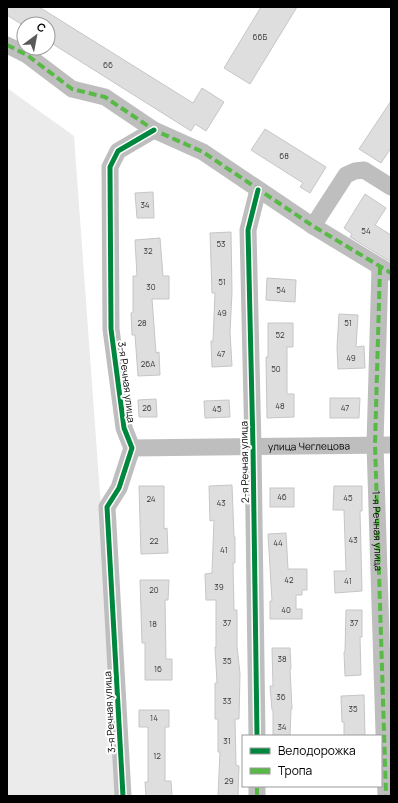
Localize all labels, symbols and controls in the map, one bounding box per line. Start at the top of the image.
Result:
north arrow [16,16,56,56]
text: С [34,19,49,36]
house number: 66Б [253,31,268,42]
house number: 66 [103,59,113,70]
house number: 68 [279,150,289,161]
house number: 34 [140,199,150,210]
house number: 54 [361,225,371,236]
house number: 53 [216,238,226,249]
house number: 32 [144,245,153,256]
house number: 51 [218,276,226,287]
house number: 30 [146,281,156,292]
house number: 54 [276,284,286,295]
house number: 49 [217,307,227,318]
house number: 28 [137,317,147,328]
house number: 51 [344,317,352,328]
house number: 52 [276,329,285,340]
street label: 3-я Речная улица [115,341,139,423]
house number: 47 [217,348,225,359]
house number: 49 [346,352,356,363]
house number: 26А [141,358,155,369]
house number: 50 [271,363,281,374]
house number: 48 [275,400,285,411]
house number: 26 [142,402,152,413]
house number: 47 [341,402,349,413]
house number: 45 [212,403,222,414]
street label: 2-я Речная улица [236,421,252,503]
street label: улица Чеглецова [268,438,350,453]
house number: 46 [277,491,287,502]
street label: 1-я Речная улица [369,491,386,571]
house number: 45 [343,492,353,503]
house number: 24 [146,493,156,504]
house number: 43 [216,497,226,508]
house number: 43 [348,534,358,545]
house number: 22 [149,535,159,546]
house number: 44 [273,537,283,548]
house number: 41 [220,544,228,555]
house number: 42 [284,574,294,585]
house number: 41 [344,575,352,586]
house number: 39 [214,581,224,592]
house number: 20 [149,584,159,595]
house number: 40 [281,604,291,615]
house number: 37 [223,617,231,628]
house number: 37 [350,617,358,628]
house number: 18 [149,618,157,629]
house number: 38 [277,653,287,664]
house number: 35 [222,655,232,666]
house number: 16 [154,663,162,674]
street label: 3-я Речная улица [100,671,118,753]
house number: 36 [276,691,286,702]
house number: 33 [223,695,231,706]
house number: 35 [348,703,358,714]
house number: 14 [150,712,158,723]
house number: 34 [277,721,287,732]
house number: 31 [223,735,231,746]
legend [242,735,382,787]
text: Велодорожка [278,742,356,759]
house number: 12 [153,750,161,761]
text: Тропа [278,762,312,779]
house number: 29 [224,775,234,786]

